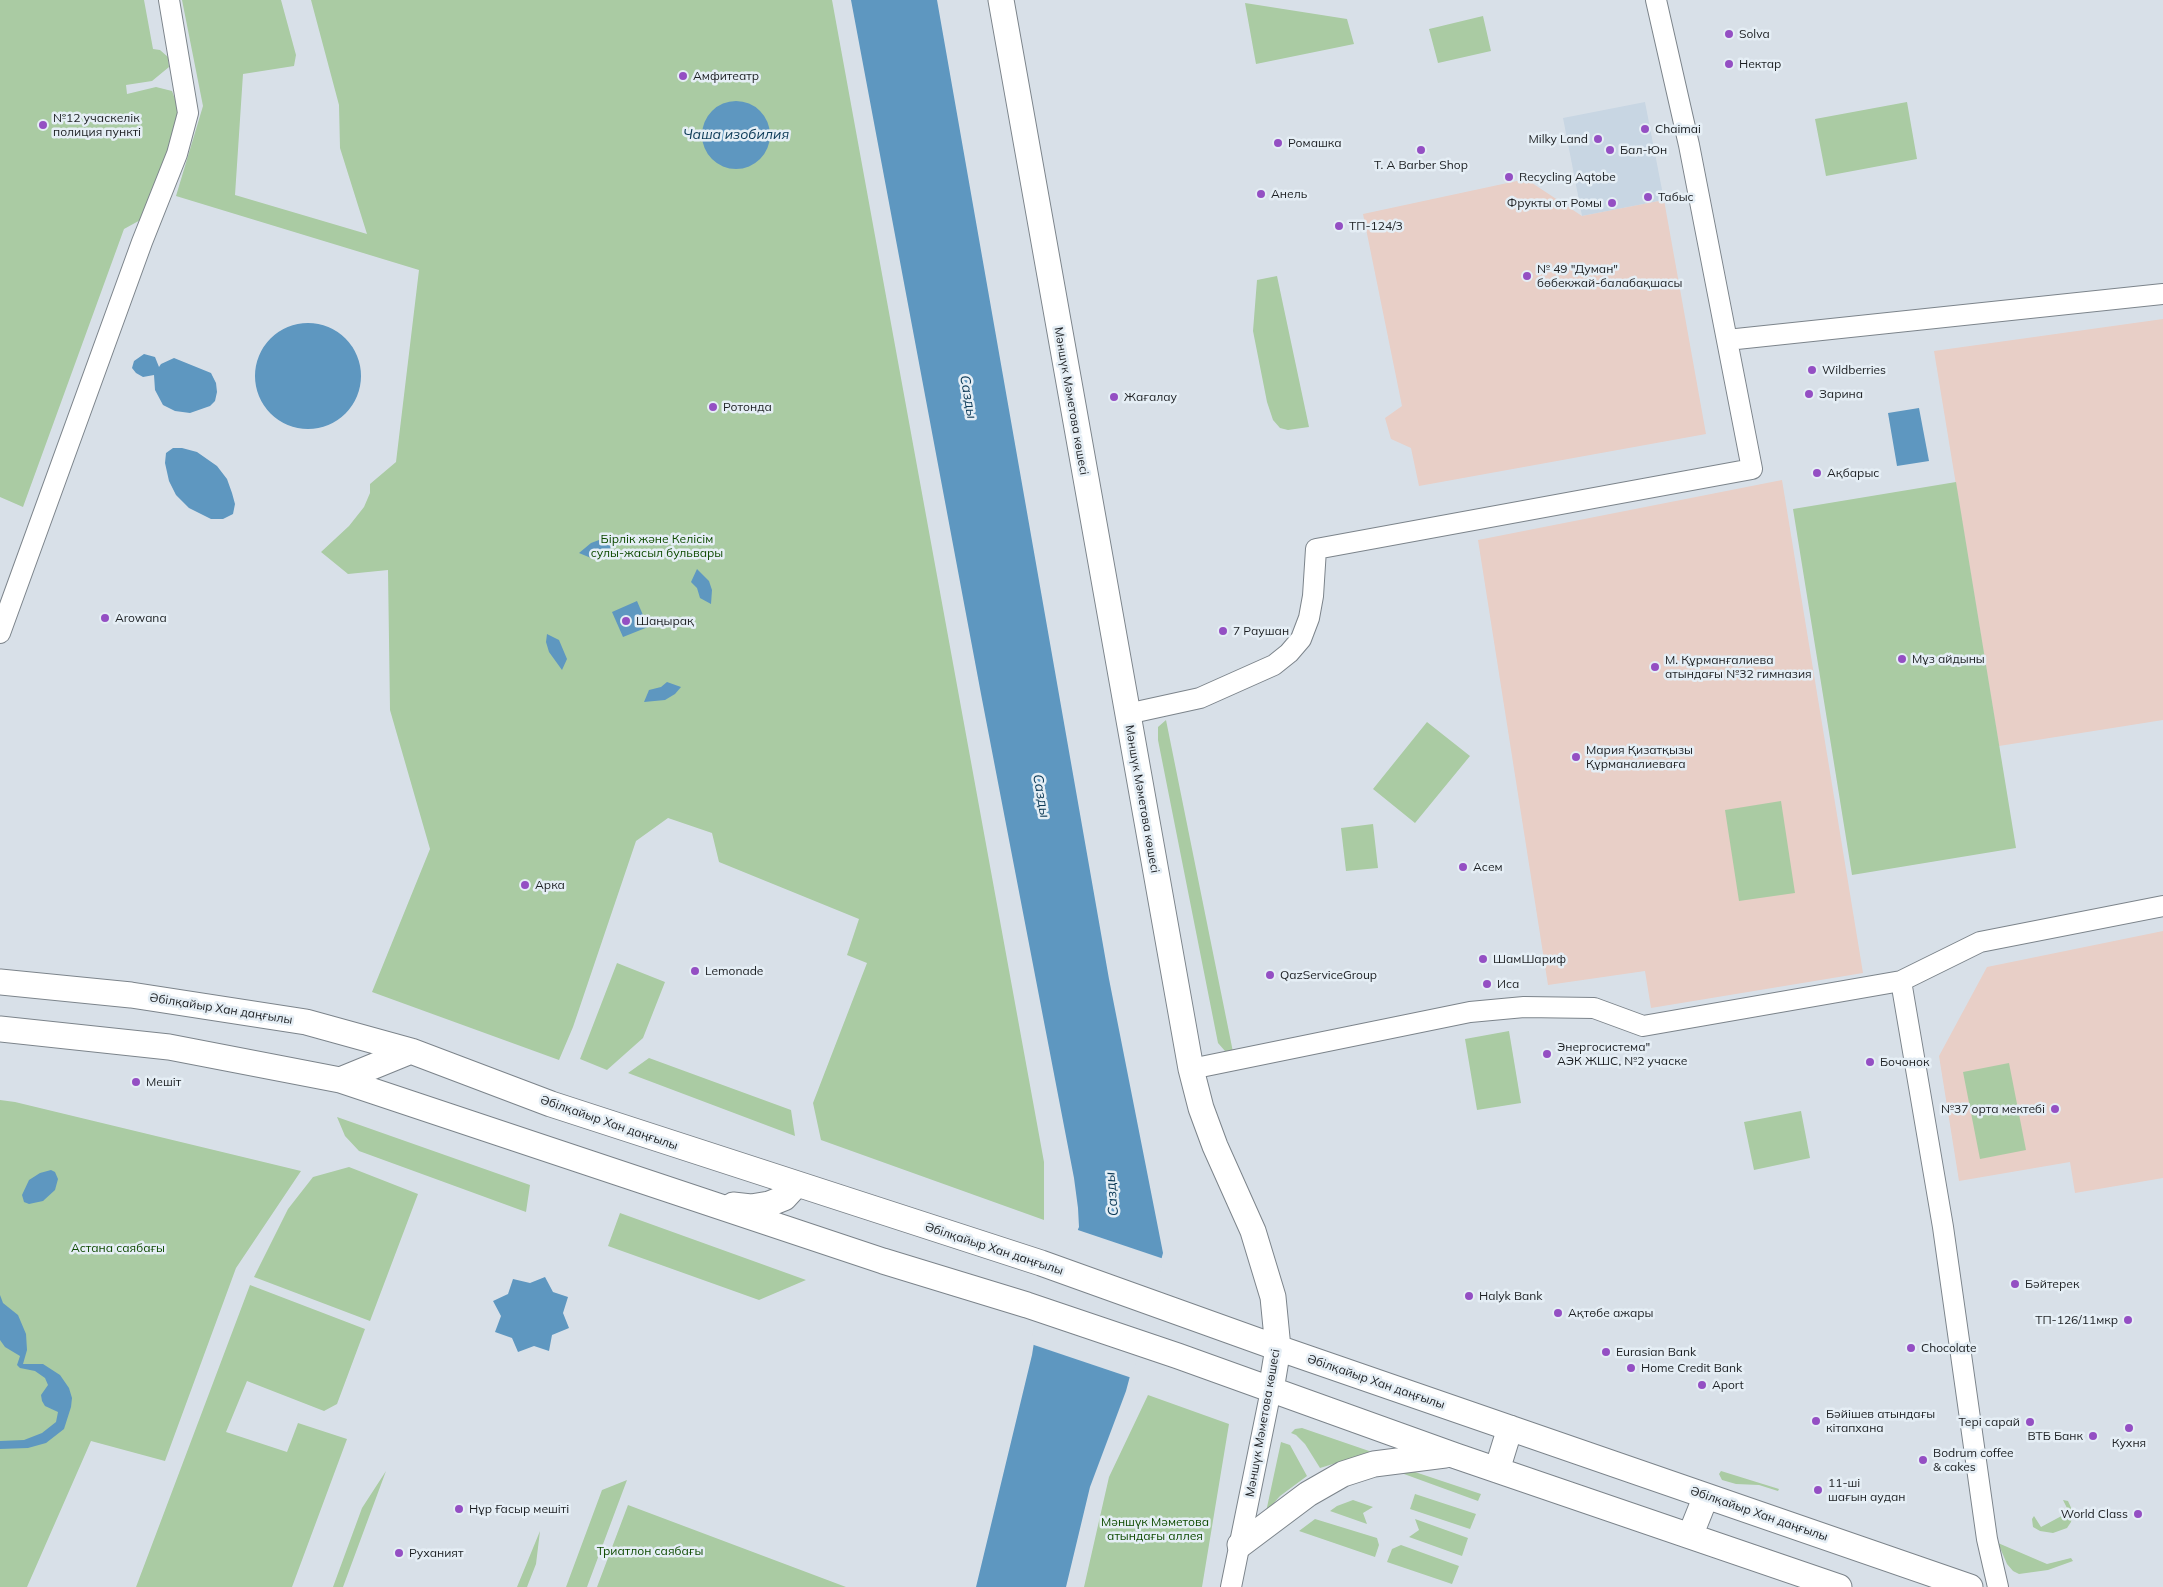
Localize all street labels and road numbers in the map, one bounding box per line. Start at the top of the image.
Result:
street label: Мәншүк Мәметова көшесі [1051,326,1091,476]
street label: Мәншүк Мәметова көшесі [1122,724,1162,874]
street label: Әбілқайыр Хан даңғылы [148,991,294,1027]
street label: Әбілқайыр Хан даңғылы [538,1093,680,1153]
street label: Әбілқайыр Хан даңғылы [923,1220,1065,1278]
street label: Мәншүк Мәметова көшесі [1243,1348,1283,1498]
street label: Әбілқайыр Хан даңғылы [1305,1352,1447,1412]
street label: Әбілқайыр Хан даңғылы [1688,1484,1830,1544]

